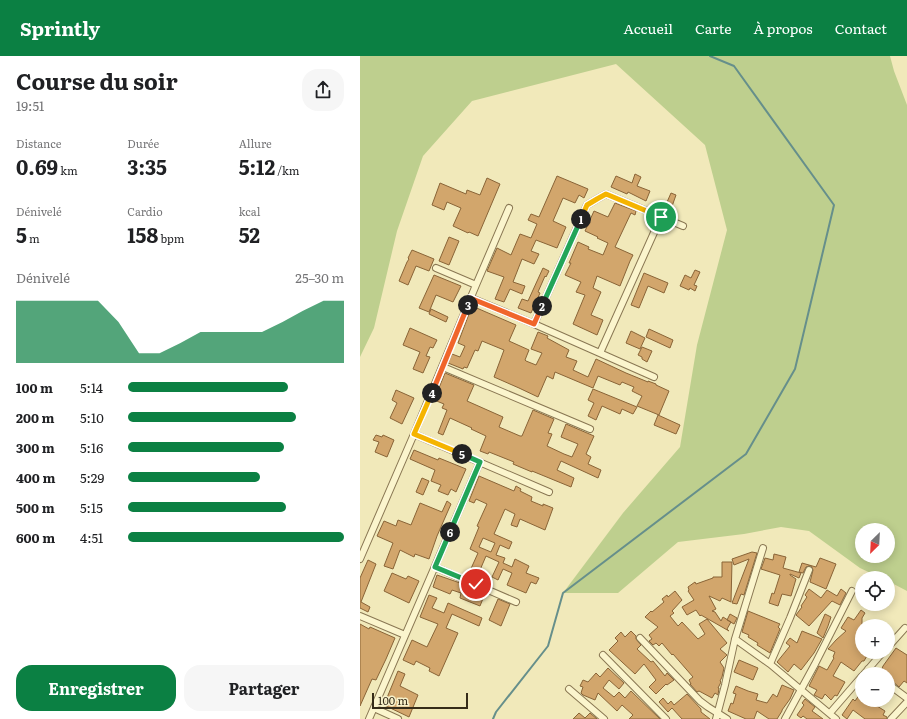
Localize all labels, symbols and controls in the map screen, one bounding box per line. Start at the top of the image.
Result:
text: Sprintly [20,14,100,42]
text: Accueil [623,18,673,38]
text: Carte [695,18,732,38]
text: À propos [754,18,813,38]
text: Contact [835,18,887,38]
text: Course du soir [16,64,178,97]
button: share [302,69,344,111]
text: 19:51 [16,96,44,115]
text: Distance [16,135,61,151]
text: Durée [127,135,159,151]
text: Allure [239,135,272,151]
text: 0.69 [16,151,58,181]
text: 3:35 [127,151,167,181]
text: 5:12 [239,151,275,181]
text: km [58,162,78,178]
text: /km [275,162,299,178]
pin [644,200,678,234]
text: Dénivelé [16,203,62,219]
text: Cardio [127,203,163,219]
text: kcal [239,203,260,219]
icon: arrive [650,206,672,228]
pin: 1 [571,209,591,229]
text: 1 [579,211,583,227]
text: 5 [16,219,27,249]
text: 158 [127,219,158,249]
text: 52 [239,219,260,249]
text: m [27,230,40,246]
text: bpm [158,230,184,246]
text: Dénivelé [16,268,70,287]
text: 25–30 m [295,268,344,287]
pin: 3 [458,295,478,315]
pin: 2 [532,296,552,316]
text: 3 [465,297,471,313]
text: 2 [539,298,545,314]
text: 100 m [16,378,53,397]
text: 5:14 [80,378,103,397]
pin: 4 [422,383,442,403]
text: 4 [429,385,435,401]
text: 200 m [16,408,55,427]
text: 5:10 [80,408,104,427]
text: 300 m [16,438,55,457]
text: 5:16 [80,438,103,457]
pin: 5 [452,444,472,464]
text: 5 [459,446,465,462]
text: 400 m [16,468,55,487]
text: 5:29 [80,468,104,487]
text: 500 m [16,498,55,517]
text: 5:15 [80,498,103,517]
pin: 6 [440,522,460,542]
north arrow [855,523,895,563]
map controls [855,523,895,707]
text: 6 [447,524,453,540]
text: 600 m [16,528,55,547]
text: 4:51 [80,528,103,547]
pin [459,567,493,601]
button: locate [855,571,895,611]
icon: check [465,573,487,595]
button: + [855,619,895,659]
button: Enregistrer [16,665,176,711]
button: Partager [184,665,344,711]
button: − [855,667,895,707]
scale bar [372,691,468,710]
text: 100 m [378,692,408,708]

